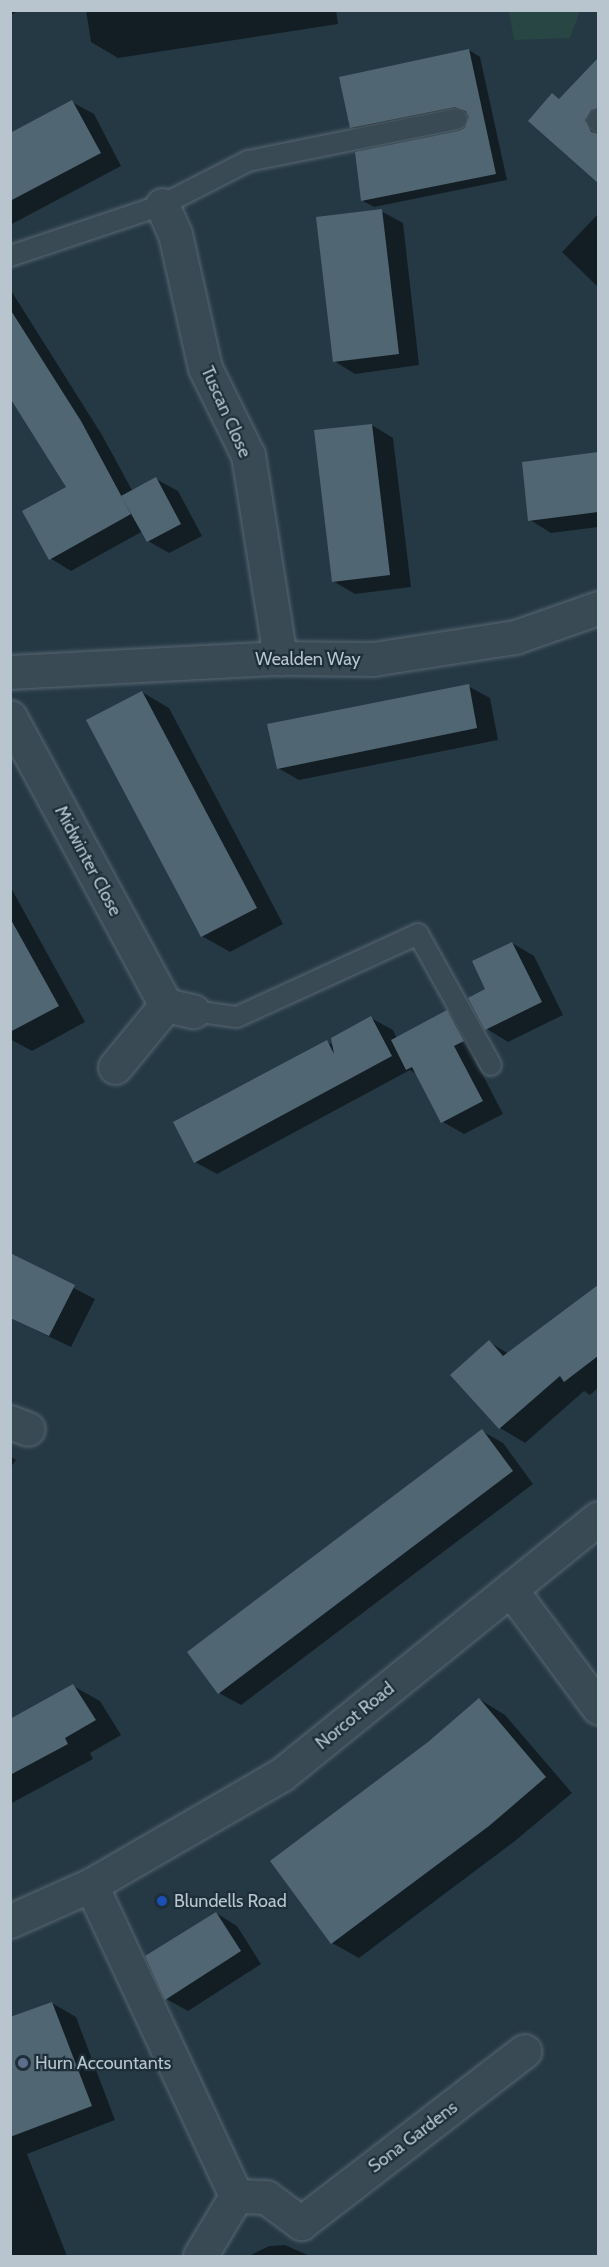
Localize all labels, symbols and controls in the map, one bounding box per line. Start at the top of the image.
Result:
street label: Tuscan Close [196,363,256,461]
street label: Wealden Way [255,648,361,670]
street label: Midwinter Close [50,802,126,920]
street label: Norcot Road [311,1678,399,1754]
place label: Blundells Road [174,1890,287,1912]
marker: Blundells Road [155,1894,169,1908]
place label: Hurn Accountants [35,2052,171,2074]
marker: Hurn Accountants [16,2056,30,2070]
street label: Sona Gardens [364,2096,462,2178]

